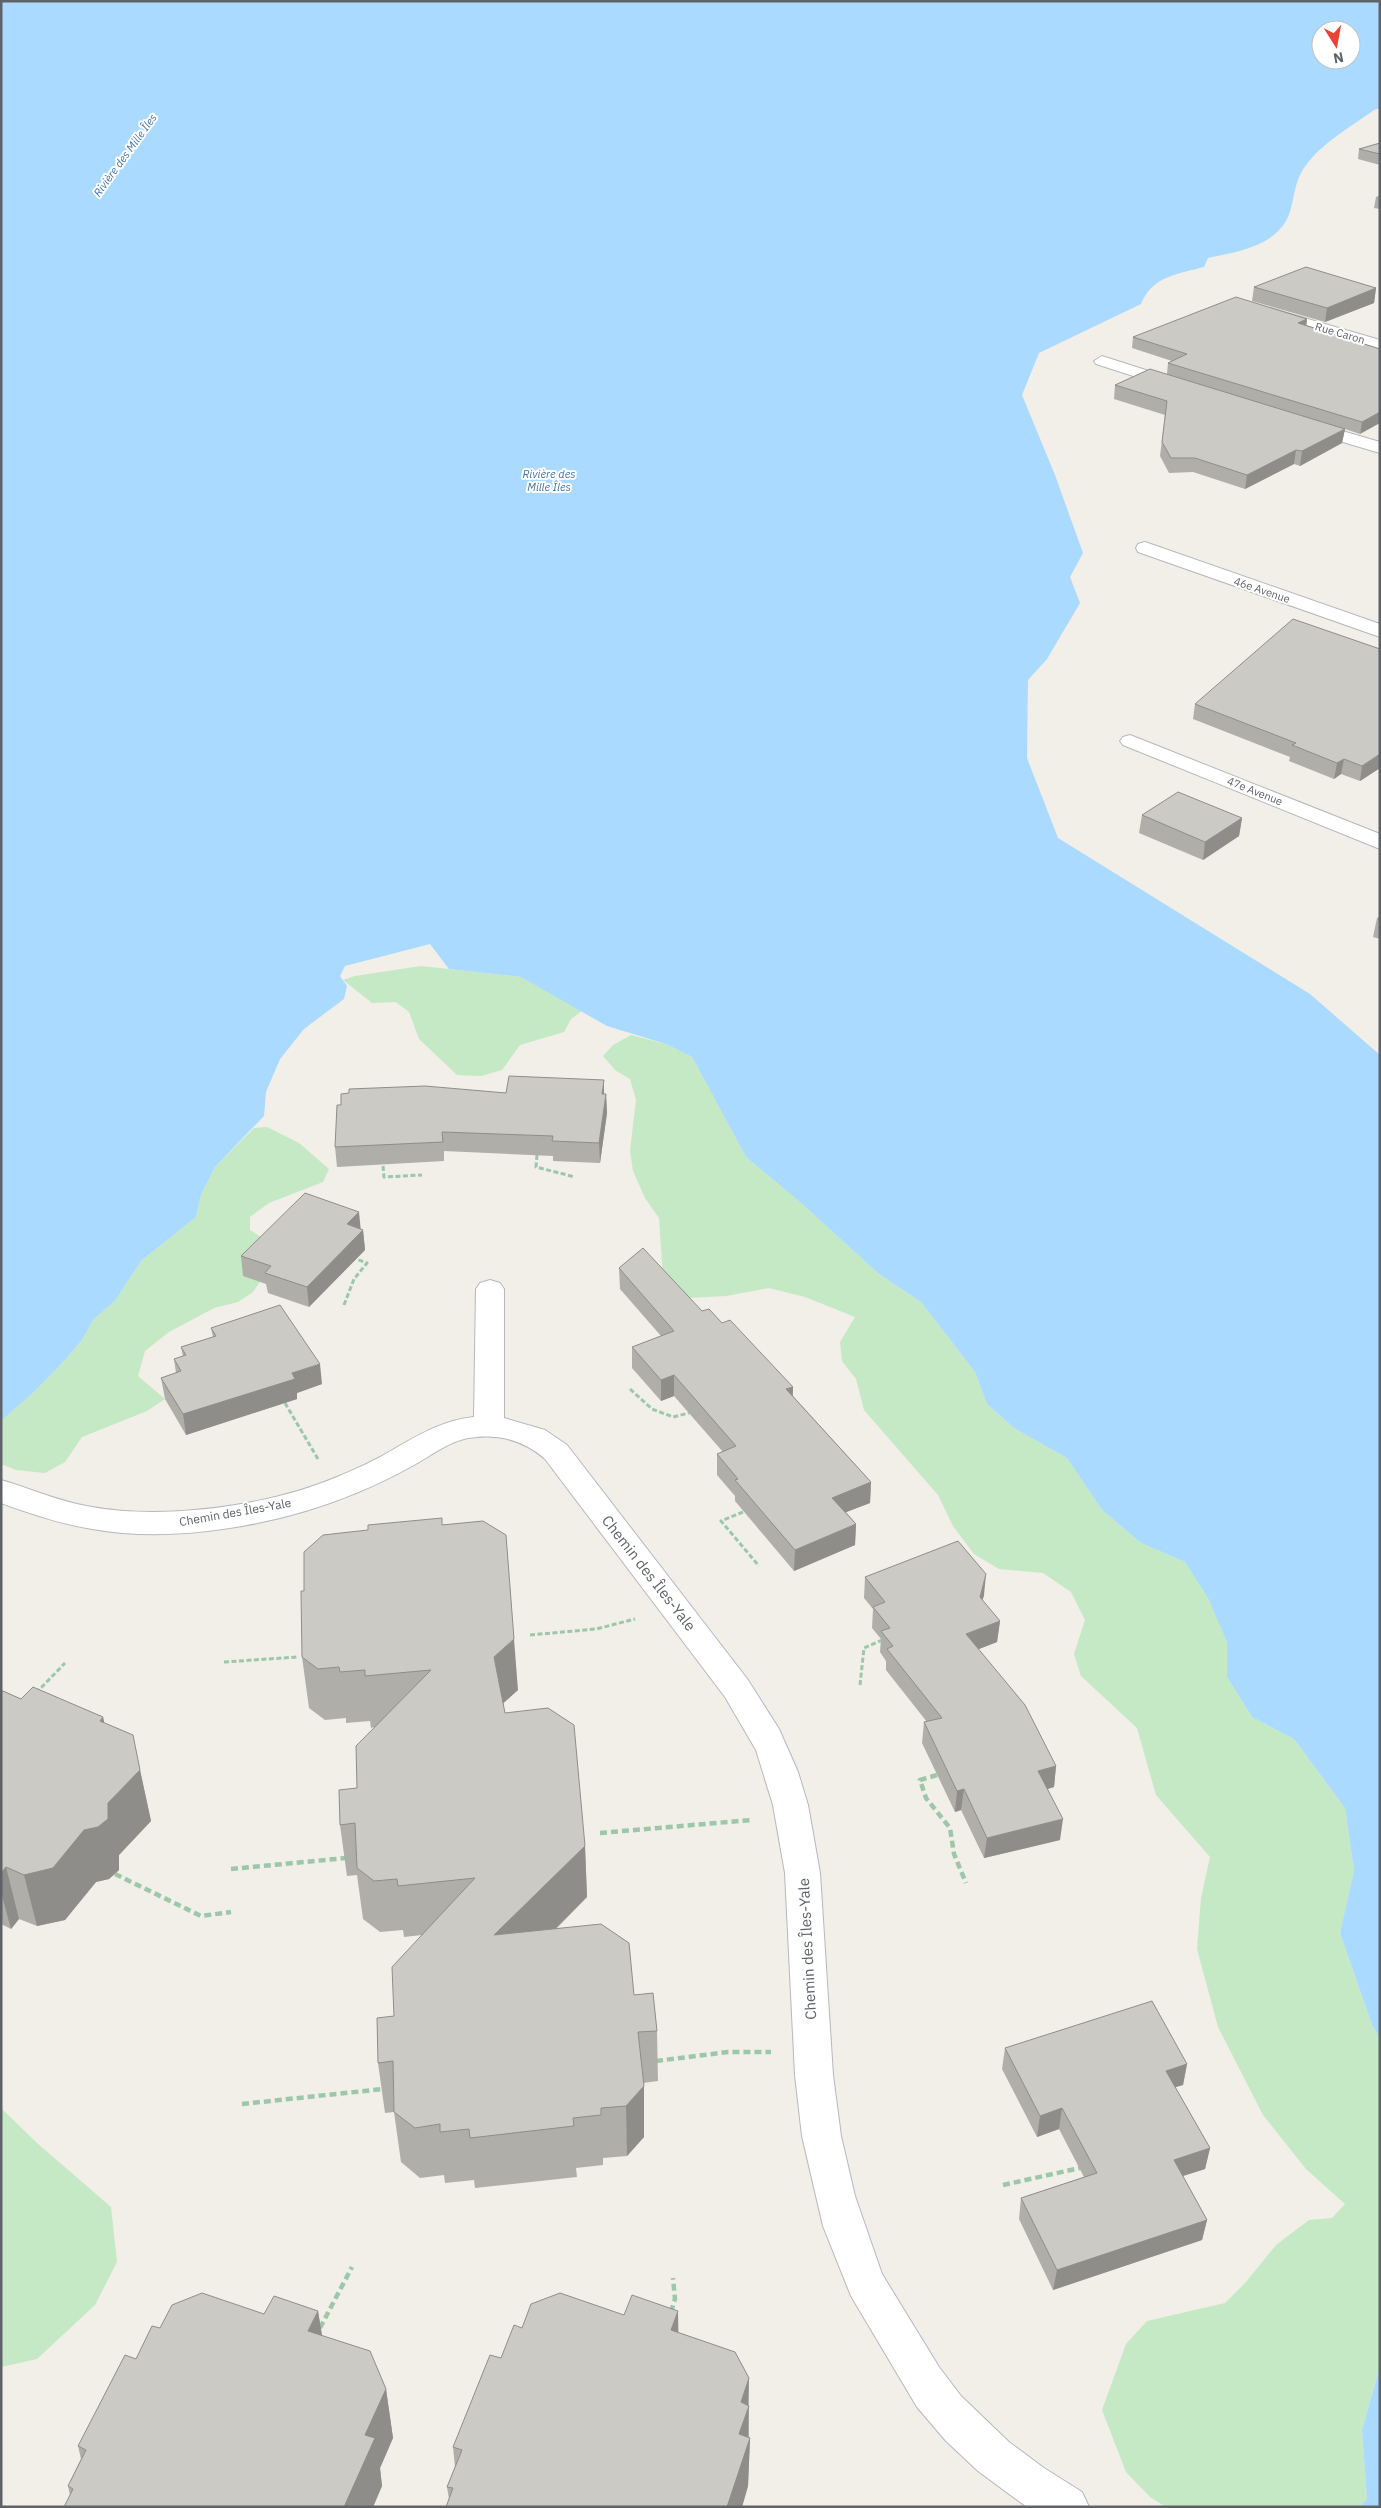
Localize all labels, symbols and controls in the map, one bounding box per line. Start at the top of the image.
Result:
north arrow [1311,20,1361,70]
text: N [1332,48,1345,68]
water label: Rivière des Mille Îles [90,111,160,199]
street label: Rue Caron [1314,319,1366,347]
water label: Rivière des Mille Îles [522,467,576,494]
street label: 46e Avenue [1232,574,1292,606]
street label: 47e Avenue [1225,774,1285,808]
street label: Chemin des Îles-Yale [178,1495,293,1529]
street label: Chemin des Îles-Yale [598,1511,700,1635]
street label: Chemin des Îles-Yale [794,1878,820,2020]

